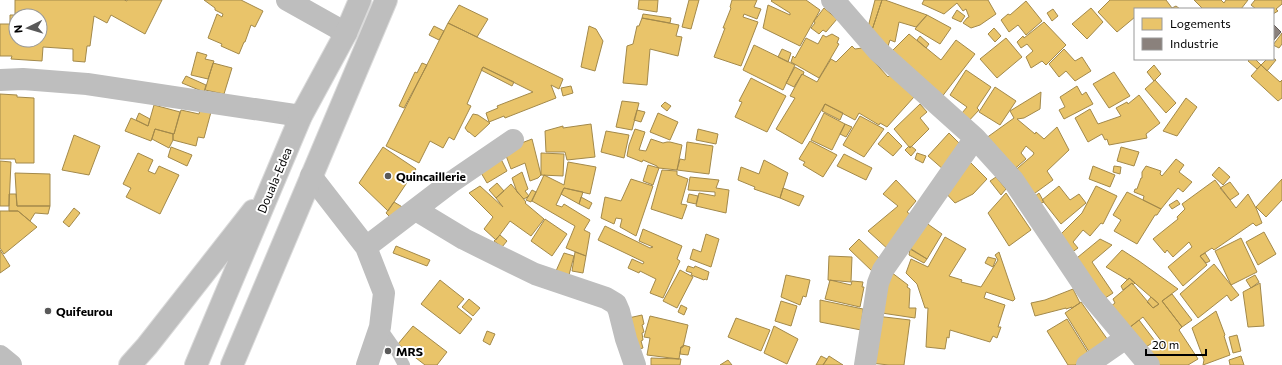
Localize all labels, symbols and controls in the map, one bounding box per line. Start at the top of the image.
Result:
north arrow [8,8,48,48]
legend [1134,8,1274,60]
text: Logements [1170,16,1231,30]
text: N [11,24,24,34]
text: Industrie [1170,36,1218,50]
street label: Douala-Edea [254,145,294,215]
place label: Quincaillerie [396,169,466,183]
marker: Quincaillerie [383,171,393,181]
place label: Quifeurou [56,304,113,318]
marker: Quifeurou [43,306,53,316]
scale bar [1146,331,1206,357]
text: 20 m [1152,337,1179,351]
place label: MRS [396,344,423,358]
marker: MRS [383,346,393,356]

